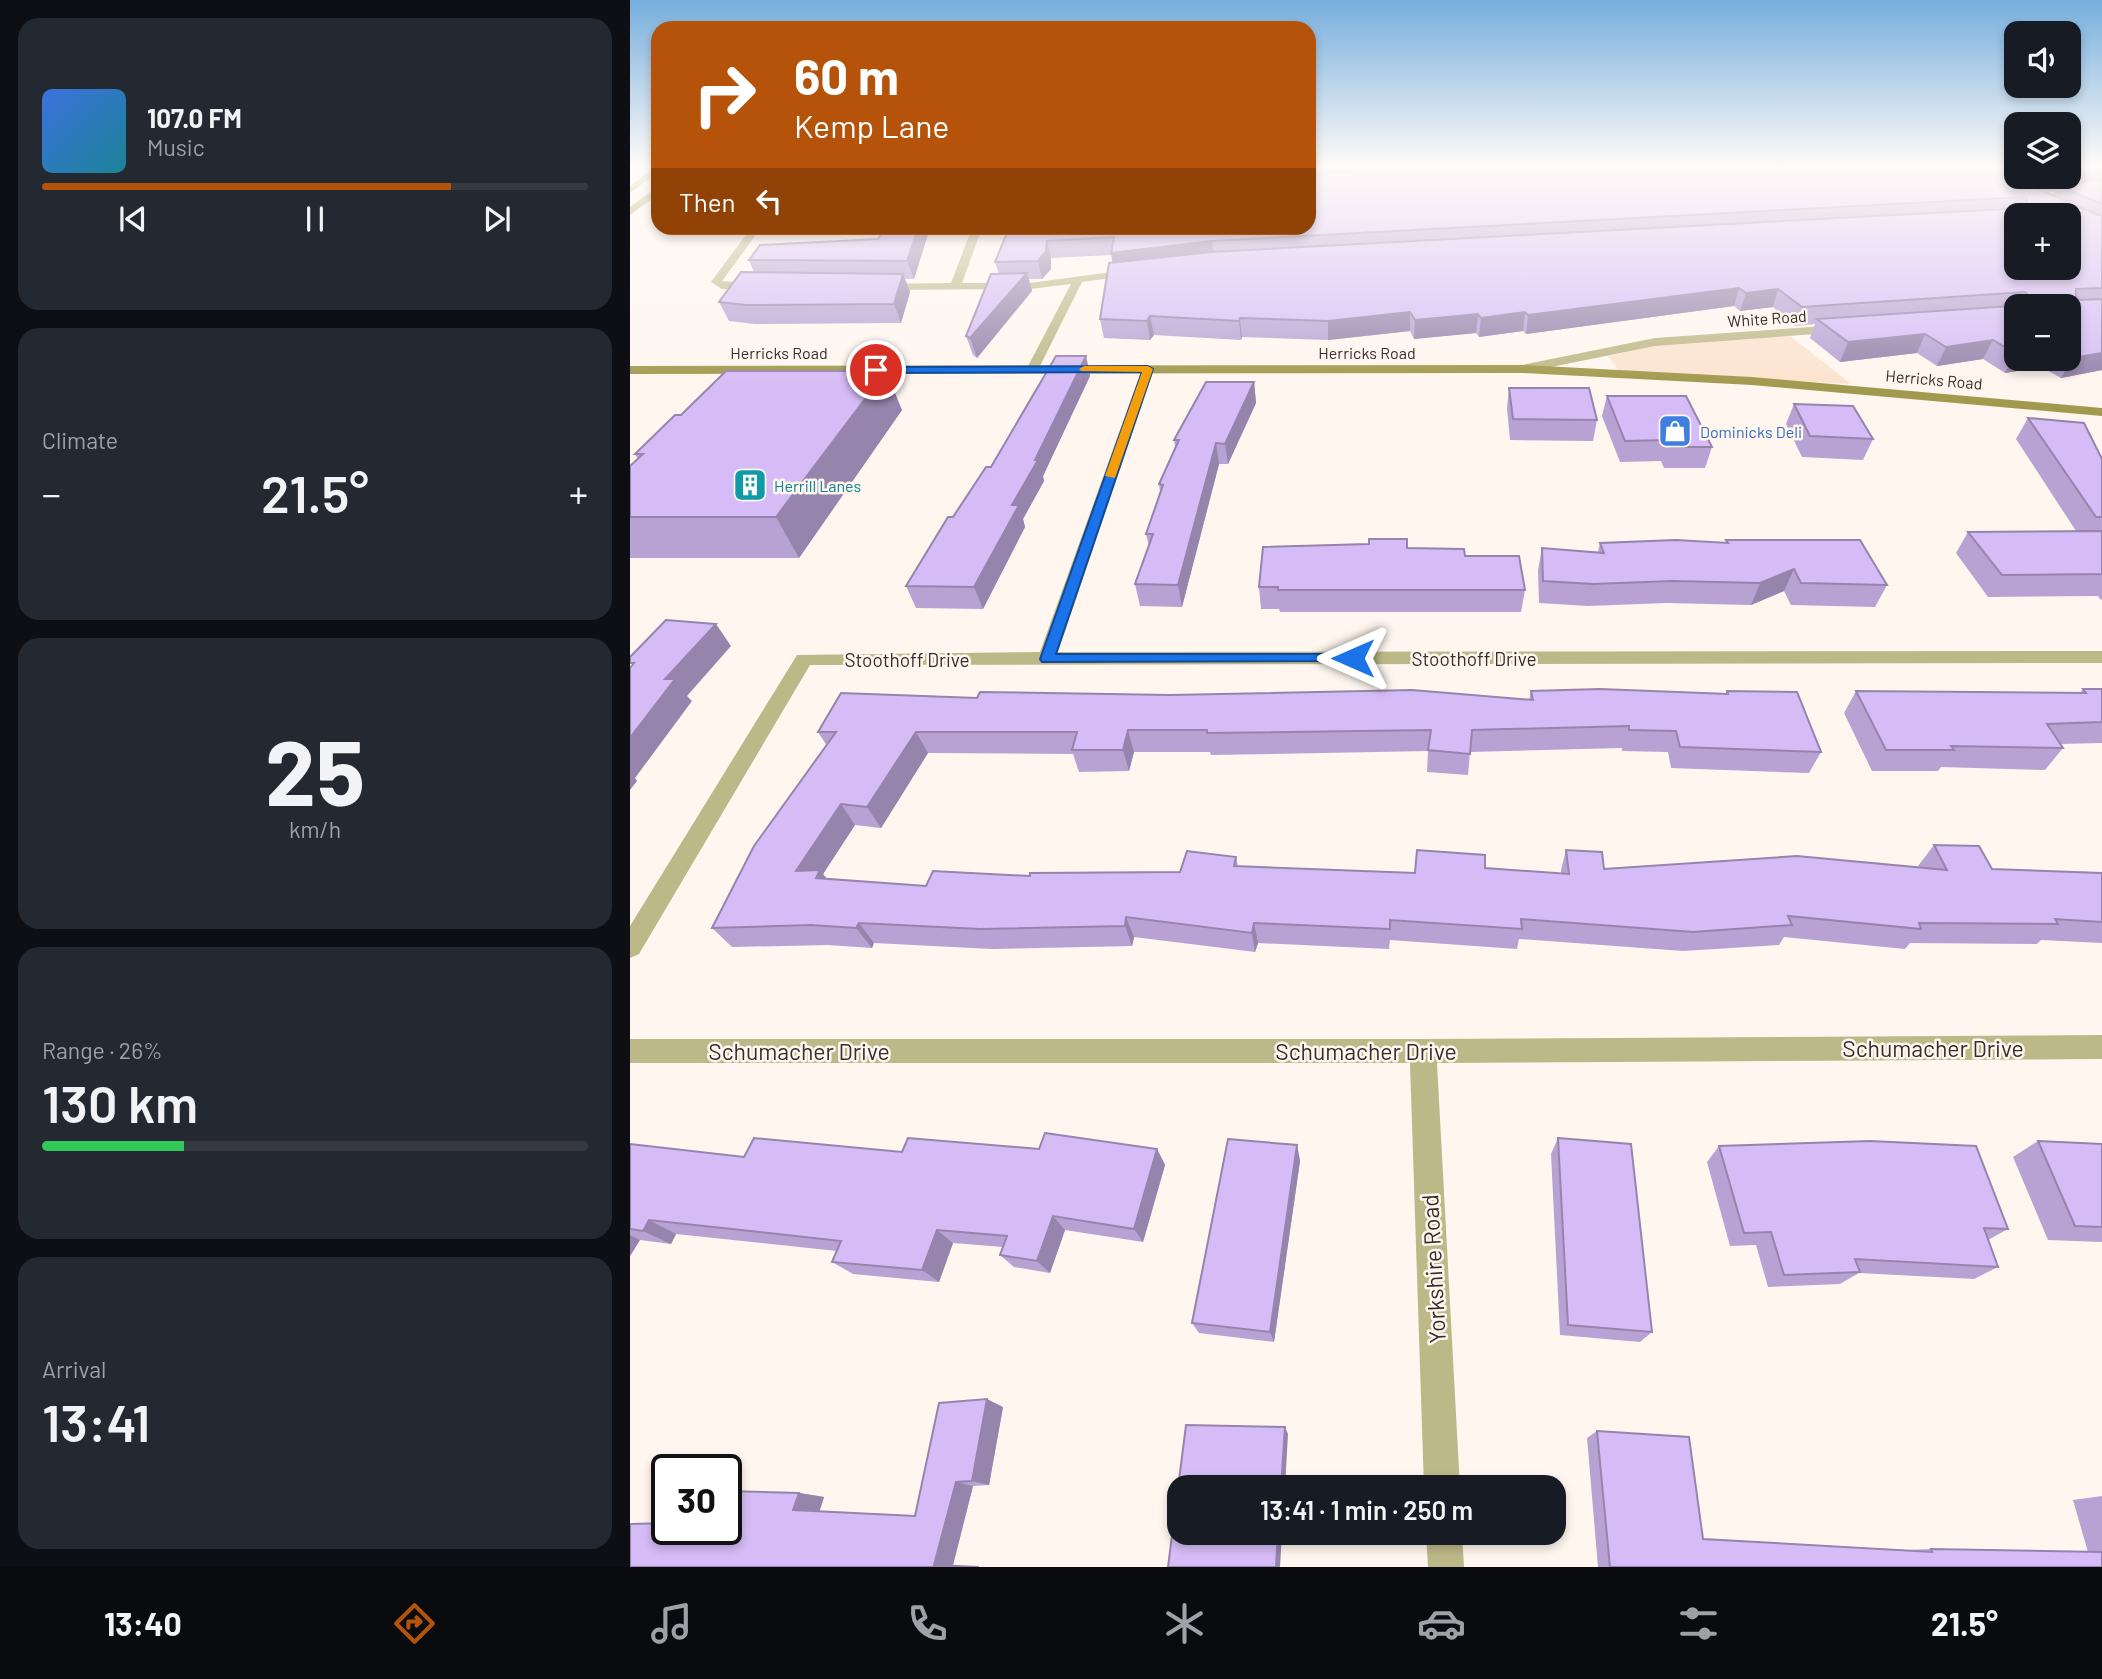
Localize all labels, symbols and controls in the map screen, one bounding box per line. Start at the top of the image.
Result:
map controls [2004,21,2081,371]
button: sound [2004,21,2081,98]
text: 60 m [794,46,899,105]
icon: right [679,49,770,140]
text: 107.0 FM [147,102,242,133]
text: Kemp Lane [794,106,949,144]
button: layers [2004,112,2081,189]
text: Music [147,133,205,161]
icon: left [750,182,788,220]
text: Then [679,186,736,217]
icon: previous [114,200,152,238]
icon: pause [296,200,334,238]
icon: next [478,200,516,238]
button: + [2004,203,2081,280]
button: − [2004,294,2081,371]
street label: White Road [1727,306,1807,330]
pin [846,340,906,400]
street label: Herricks Road [730,343,828,362]
street label: Herricks Road [1318,343,1416,362]
icon: arrive [857,351,895,389]
street label: Herricks Road [1885,365,1983,393]
shop icon: Dominicks Deli [1656,412,1694,450]
place label: Dominicks Deli [1700,422,1802,441]
text: Climate [42,426,118,454]
text: 21.5° [261,461,369,523]
building icon: Herrill Lanes [731,466,769,504]
text: − [42,470,61,516]
text: + [569,470,588,516]
place label: Herrill Lanes [774,476,861,495]
position arrow [1316,621,1390,695]
street label: Stoothoff Drive [1411,647,1537,670]
street label: Stoothoff Drive [844,648,970,671]
text: 25 [265,715,365,824]
text: km/h [289,815,341,843]
street label: Schumacher Drive [1842,1034,2024,1062]
text: Range · 26% [42,1036,163,1064]
street label: Schumacher Drive [708,1037,890,1065]
street label: Schumacher Drive [1275,1037,1457,1065]
text: 130 km [42,1071,198,1133]
street label: Yorkshire Road [1415,1194,1451,1344]
text: Arrival [42,1355,106,1383]
text: 13:41 [42,1390,150,1452]
speed limit sign: 30 [651,1454,742,1545]
text: 13:41 · 1 min · 250 m [1260,1494,1473,1525]
icon: directions [390,1599,439,1648]
icon: music [647,1599,696,1648]
icon: phone [903,1599,952,1648]
icon: climate [1160,1599,1209,1648]
icon: car [1417,1599,1466,1648]
icon: filters [1674,1599,1723,1648]
text: 13:40 [104,1604,182,1642]
text: 21.5° [1931,1604,1998,1642]

